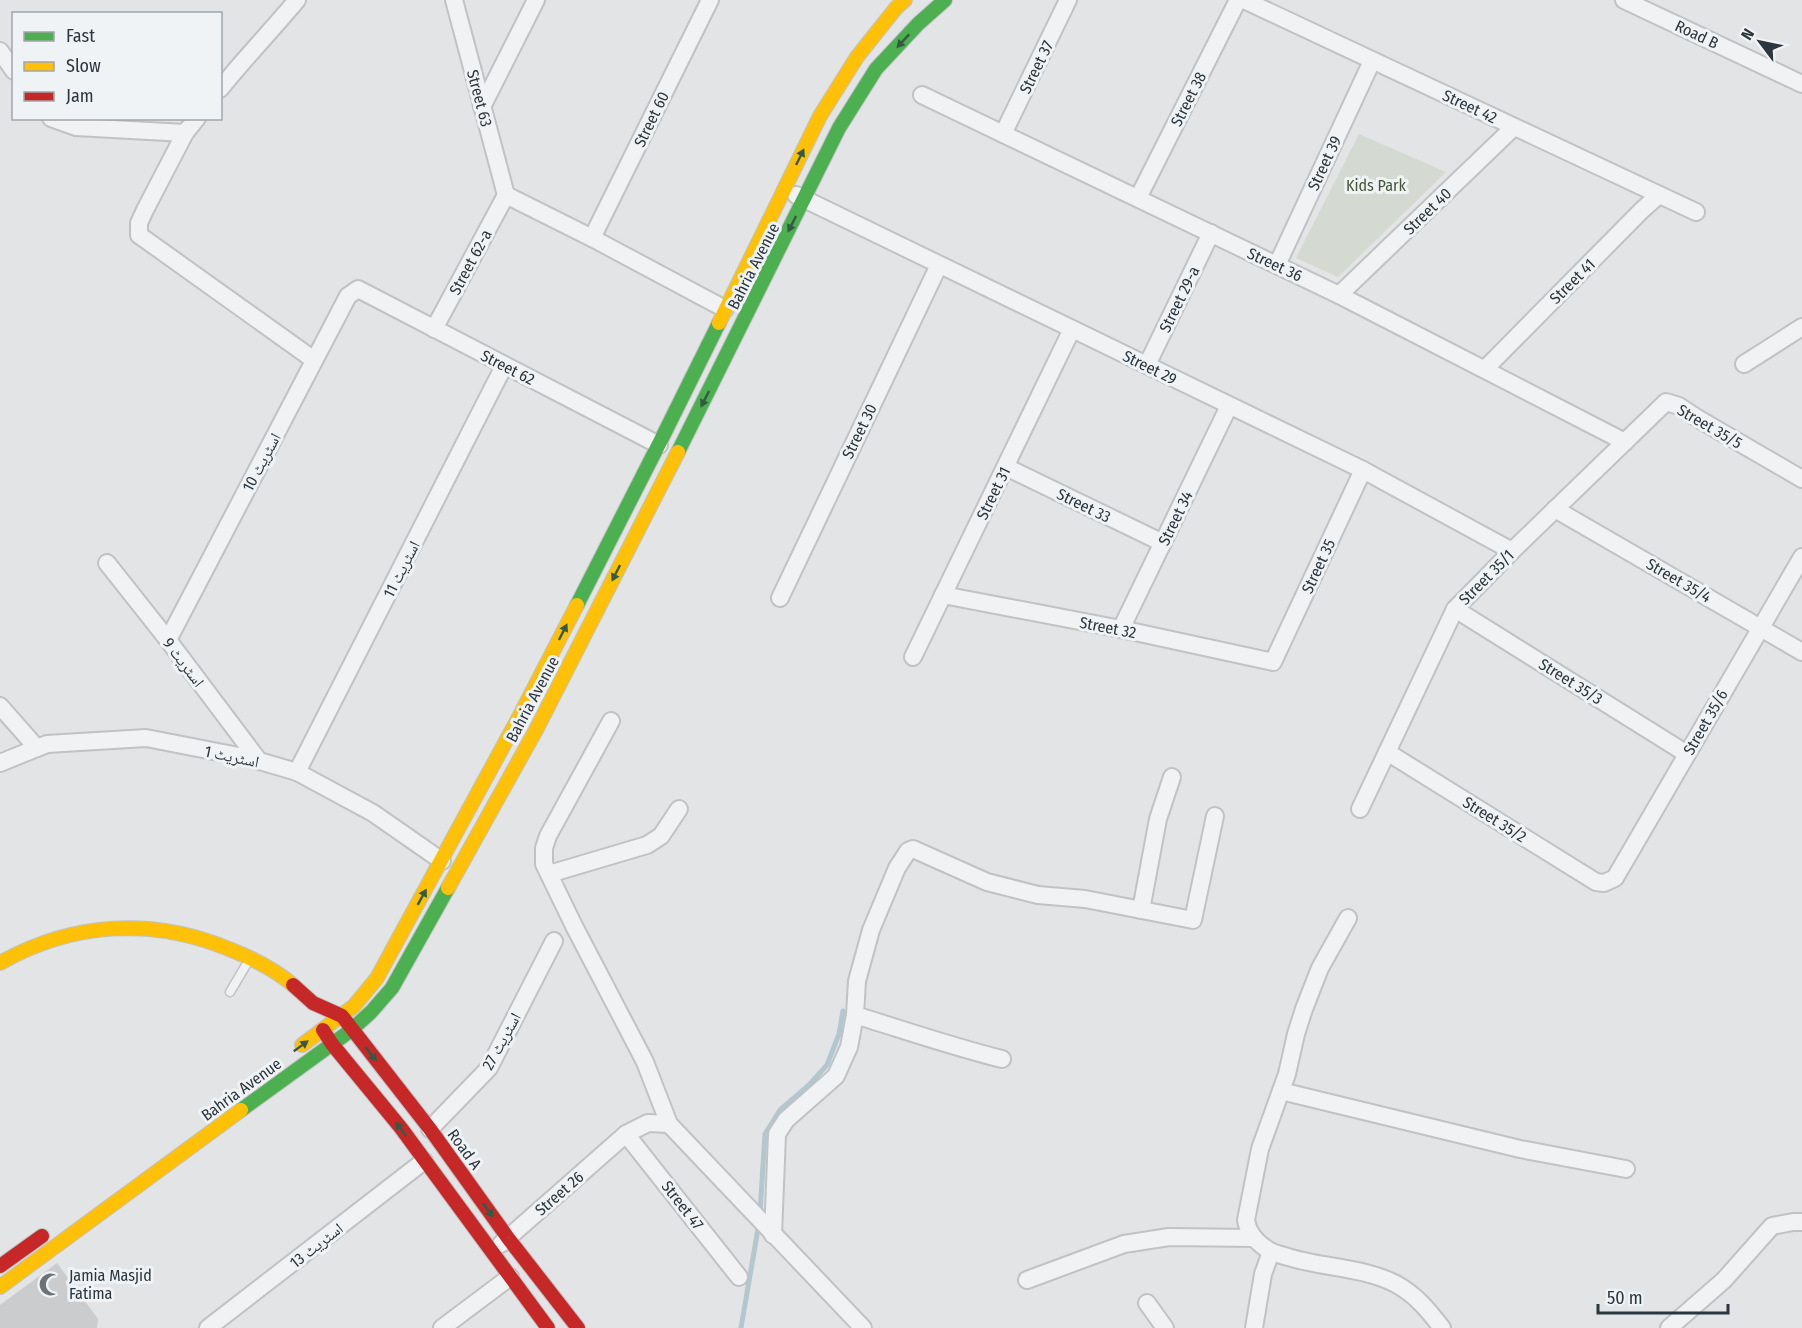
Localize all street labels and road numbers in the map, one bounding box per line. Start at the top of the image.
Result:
street label: Road B [1672,16,1722,53]
street label: Street 37 [1015,37,1058,97]
street label: Street 63 [463,68,496,129]
street label: Street 38 [1167,69,1210,130]
street label: Street 42 [1440,86,1500,127]
street label: Street 60 [630,88,673,150]
street label: Street 39 [1304,133,1345,193]
street label: Street 40 [1399,184,1455,239]
street label: Bahria Avenue [724,220,783,313]
street label: Street 62-a [445,226,496,298]
street label: Street 36 [1244,244,1305,285]
street label: Street 41 [1546,255,1599,308]
street label: Street 29-a [1155,263,1204,335]
street label: Street 62 [478,346,538,389]
street label: Street 29 [1120,346,1180,389]
street label: Street 35/5 [1674,400,1746,453]
street label: Street 30 [838,401,881,462]
street label: اسٹریٹ 10 [238,430,285,495]
street label: Street 31 [973,464,1014,523]
street label: Street 33 [1054,484,1114,527]
street label: Street 34 [1154,488,1197,548]
street label: Street 35 [1298,536,1339,596]
street label: اسٹریٹ 11 [379,538,424,601]
street label: Street 35/1 [1455,546,1518,609]
street label: Street 35/4 [1643,554,1715,607]
street label: Street 32 [1078,613,1138,642]
street label: اسٹریٹ 9 [159,634,208,691]
street label: Bahria Avenue [502,653,563,745]
street label: Street 35/3 [1535,654,1606,708]
street label: Street 35/6 [1679,686,1732,758]
street label: اسٹریٹ 1 [203,741,261,772]
street label: Street 35/2 [1459,792,1530,846]
street label: اسٹریٹ 27 [478,1009,525,1073]
street label: Bahria Avenue [198,1054,285,1125]
street label: Road A [444,1125,486,1174]
street label: Street 26 [531,1167,588,1220]
street label: Street 47 [658,1177,708,1234]
street label: اسٹریٹ 13 [286,1219,347,1272]

